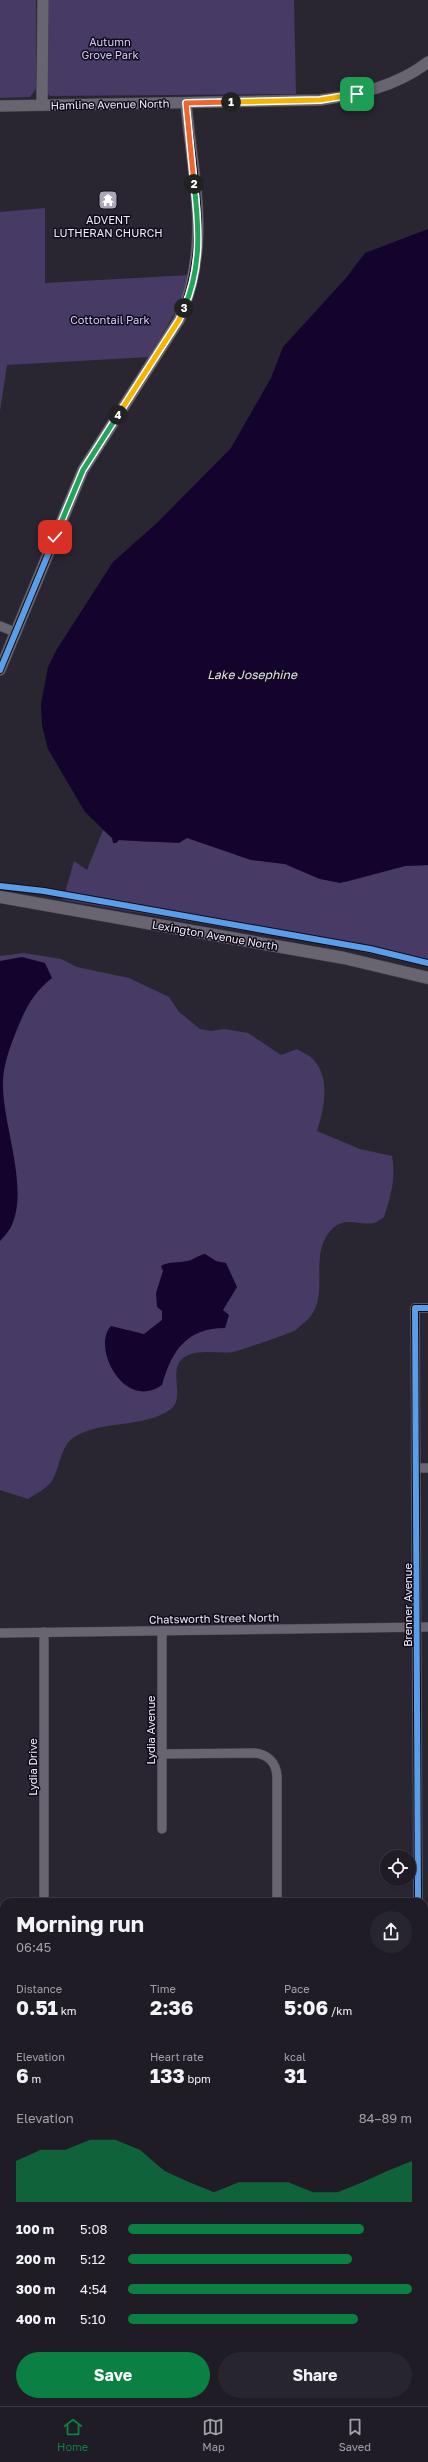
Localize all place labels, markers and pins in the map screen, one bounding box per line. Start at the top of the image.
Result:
pin [340,77,374,111]
pin: 1 [221,92,241,112]
pin: 2 [184,174,204,194]
temple icon: ADVENT LUTHERAN CHURCH [97,189,119,211]
place label: ADVENT LUTHERAN CHURCH [53,213,163,239]
pin: 3 [174,298,194,318]
pin: 4 [108,405,128,425]
pin [38,520,72,554]

